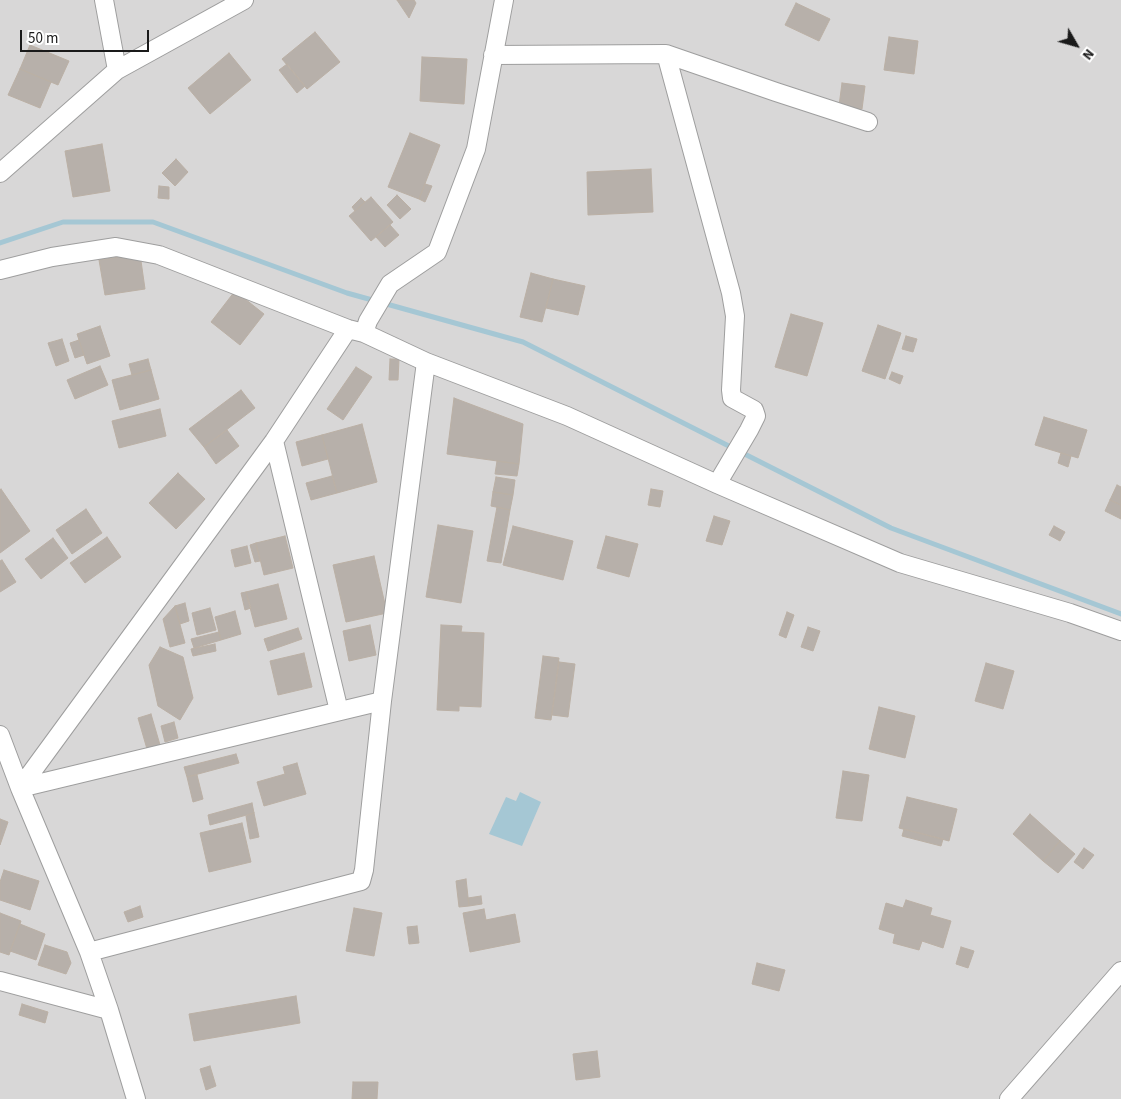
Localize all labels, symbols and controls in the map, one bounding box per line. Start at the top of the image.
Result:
scale bar [22,20,151,52]
north arrow [1051,20,1101,70]
text: 50 m [28,28,58,49]
text: N [1077,44,1099,64]

